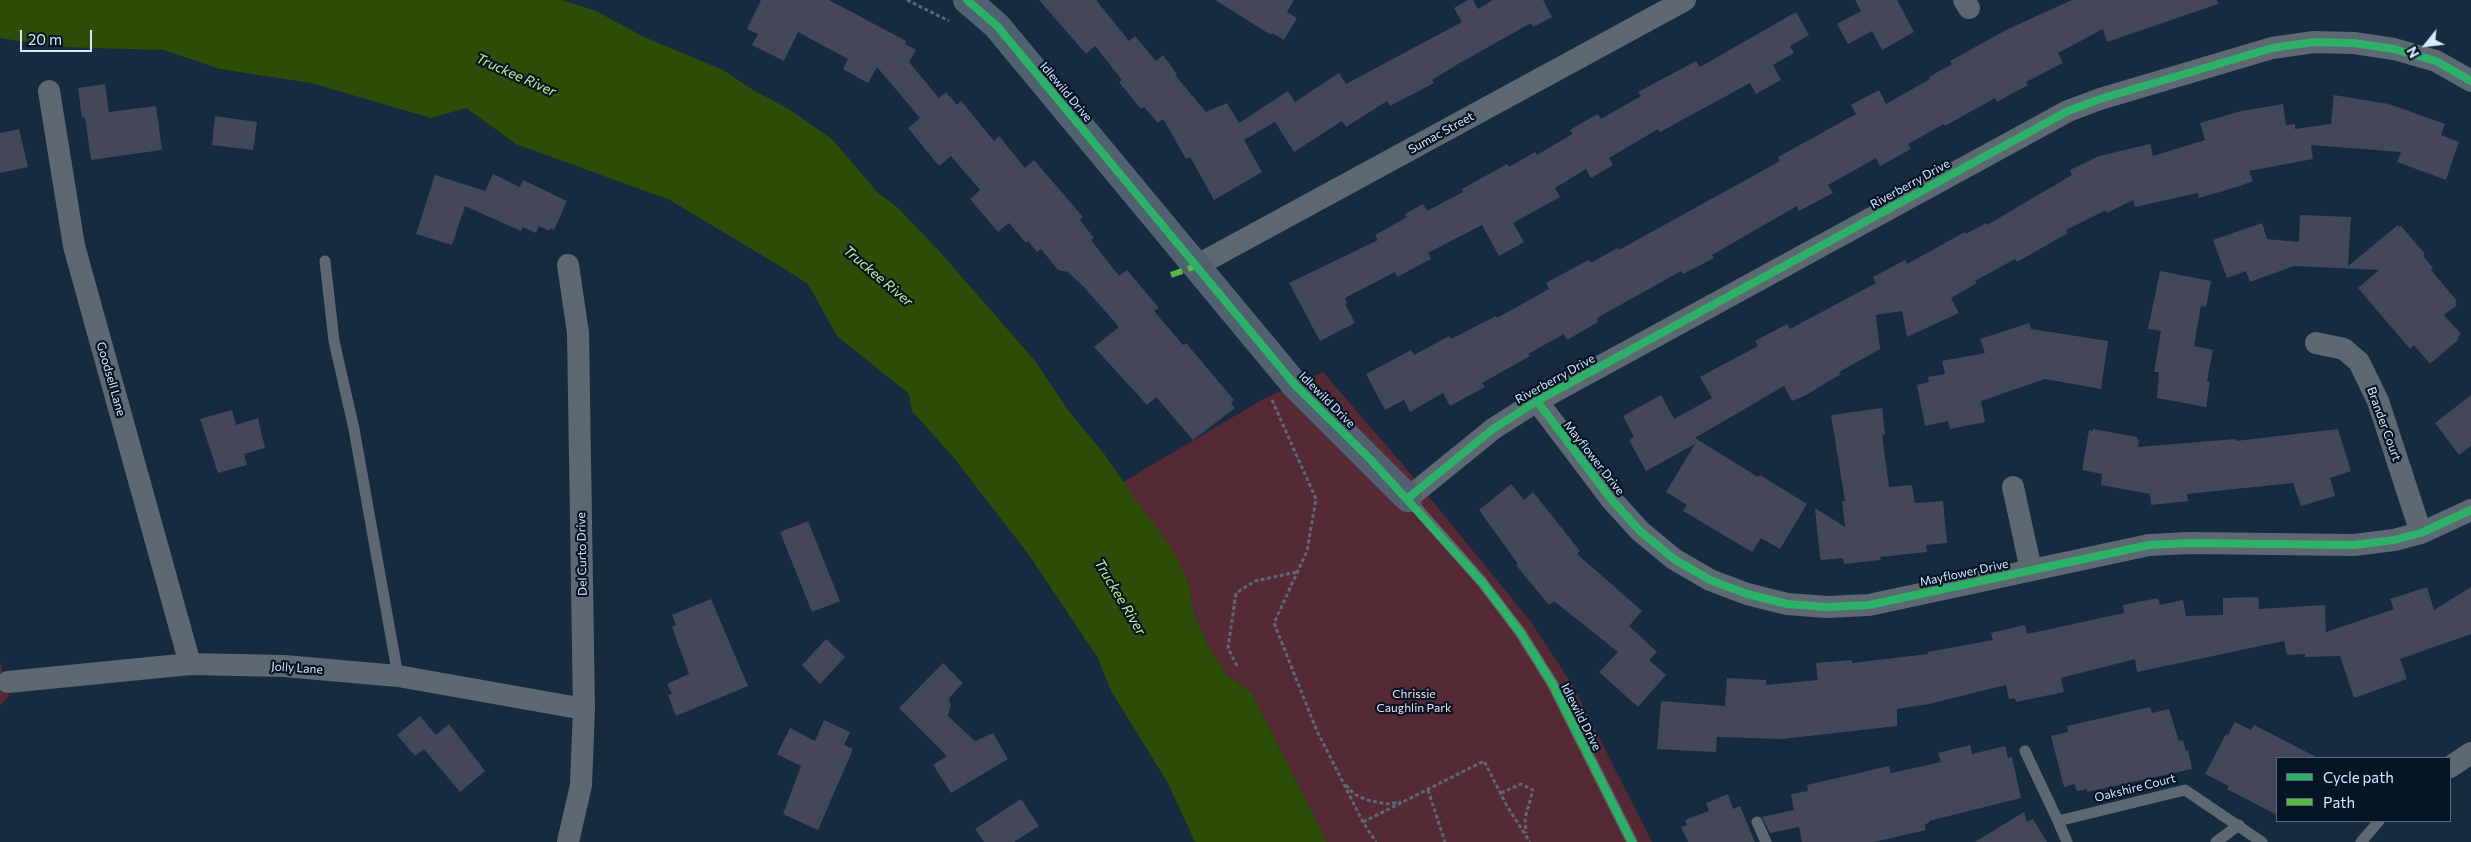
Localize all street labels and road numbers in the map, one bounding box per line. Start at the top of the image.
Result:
street label: Idlewild Drive [1037,59,1095,125]
street label: Sumac Street [1406,109,1476,157]
street label: Riverberry Drive [1868,156,1952,212]
street label: Goodsell Lane [94,340,128,418]
street label: Riverberry Drive [1513,351,1597,407]
street label: Idlewild Drive [1296,369,1358,431]
street label: Brander Court [2364,385,2404,463]
street label: Mayflower Drive [1561,418,1627,498]
street label: Del Curto Drive [574,512,590,596]
street label: Mayflower Drive [1918,557,2010,589]
street label: Jolly Lane [271,659,323,677]
street label: Idlewild Drive [1558,681,1604,753]
street label: Oakshire Court [2093,771,2177,805]

